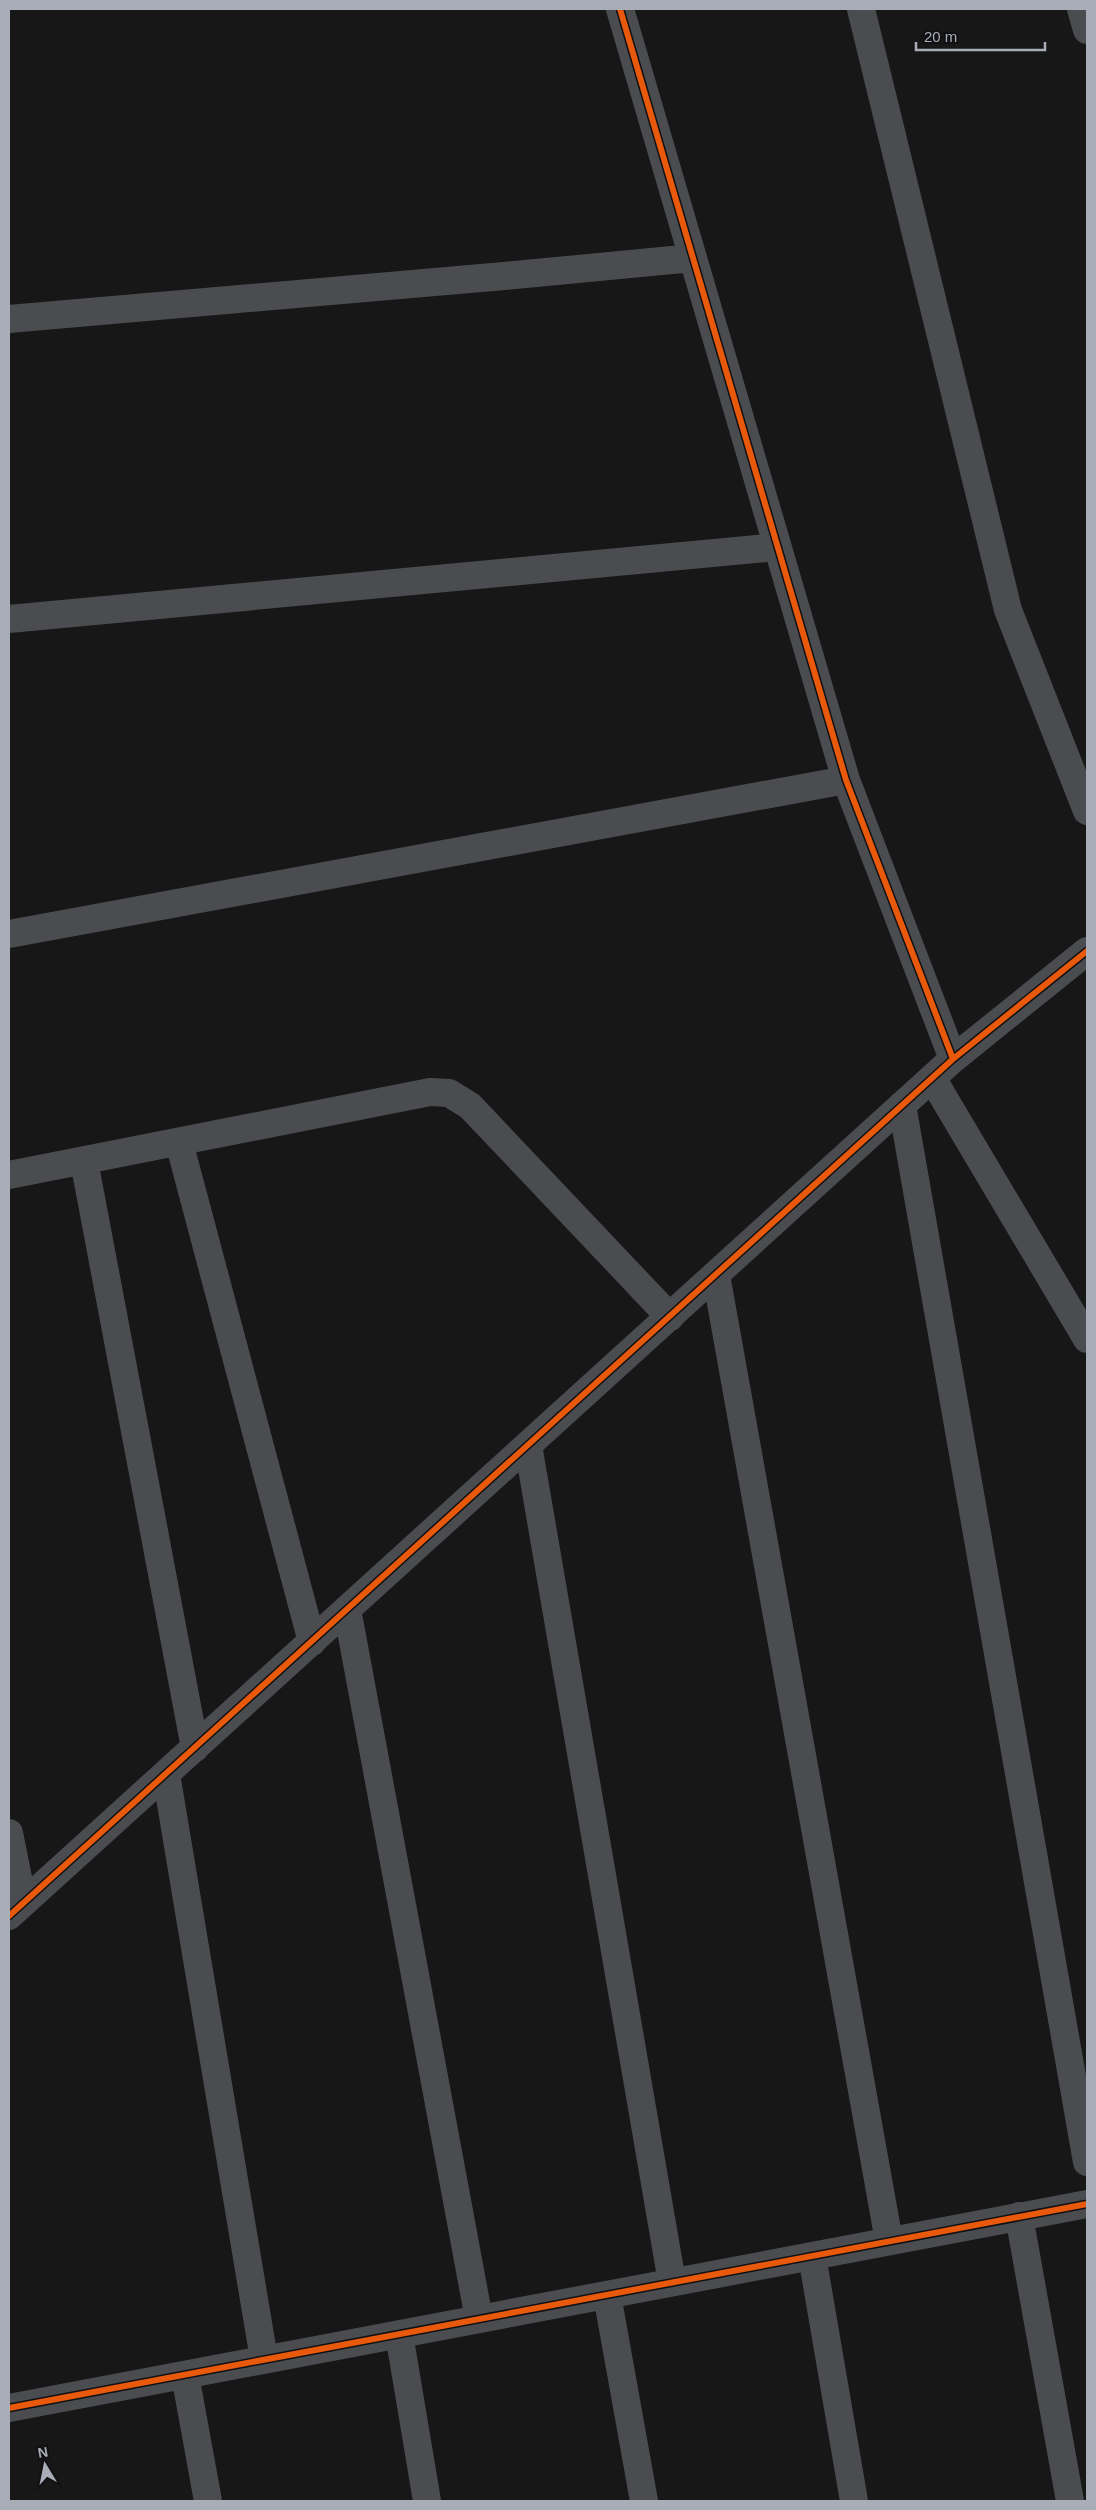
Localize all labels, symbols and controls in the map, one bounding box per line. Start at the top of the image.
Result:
scale bar [916,20,1045,52]
text: 20 m [924,28,957,45]
north arrow [20,2440,70,2490]
text: N [36,2443,49,2461]

